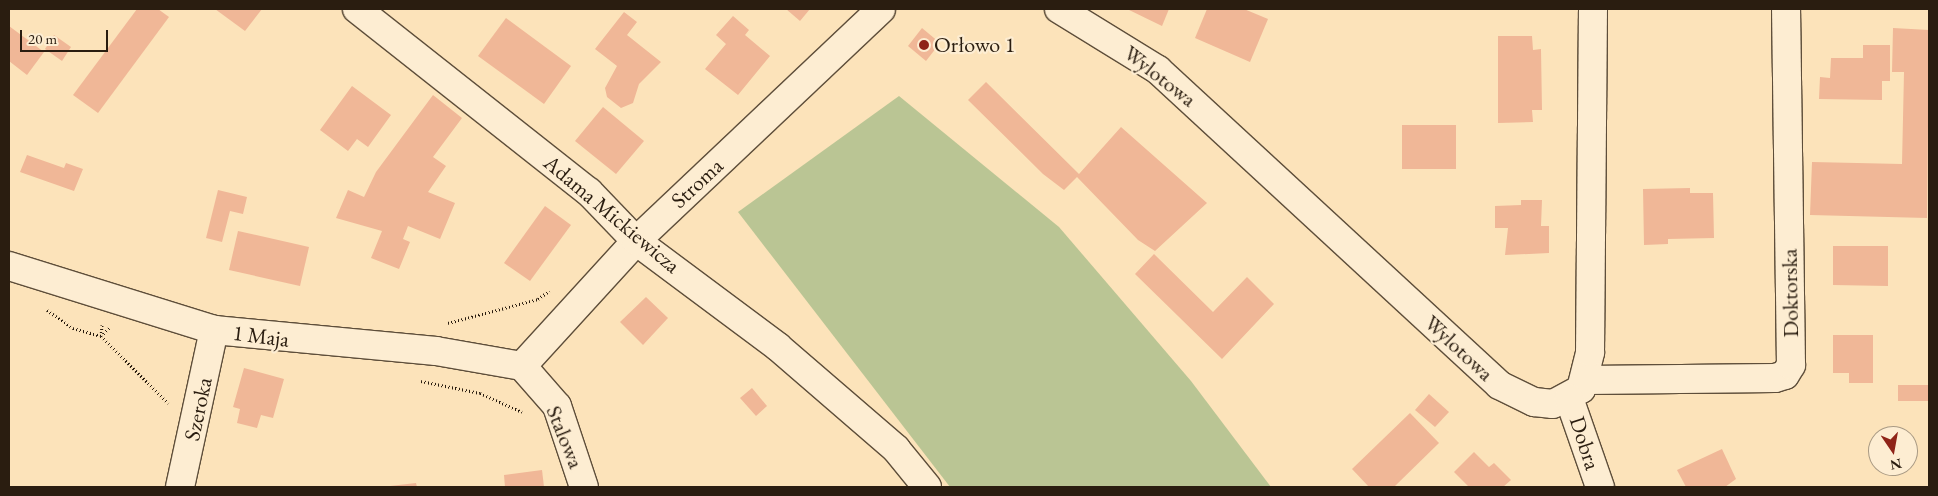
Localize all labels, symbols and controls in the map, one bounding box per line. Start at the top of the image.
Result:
scale bar [22,20,110,52]
text: 20 m [28,29,57,48]
place label: Orłowo 1 [934,32,1015,58]
marker: Orłowo 1 [918,39,930,51]
street label: Wylotowa [1118,40,1202,112]
street label: Adama Mickiewicza [538,149,686,279]
street label: Stroma [666,152,728,214]
street label: Doktorska [1776,248,1804,338]
street label: Wylotowa [1419,309,1499,387]
street label: 1 Maja [231,319,291,353]
street label: Szeroka [178,375,218,443]
street label: Stalowa [541,402,589,472]
street label: Dobra [1564,413,1606,473]
north arrow [1868,426,1918,476]
text: N [1889,455,1903,475]

